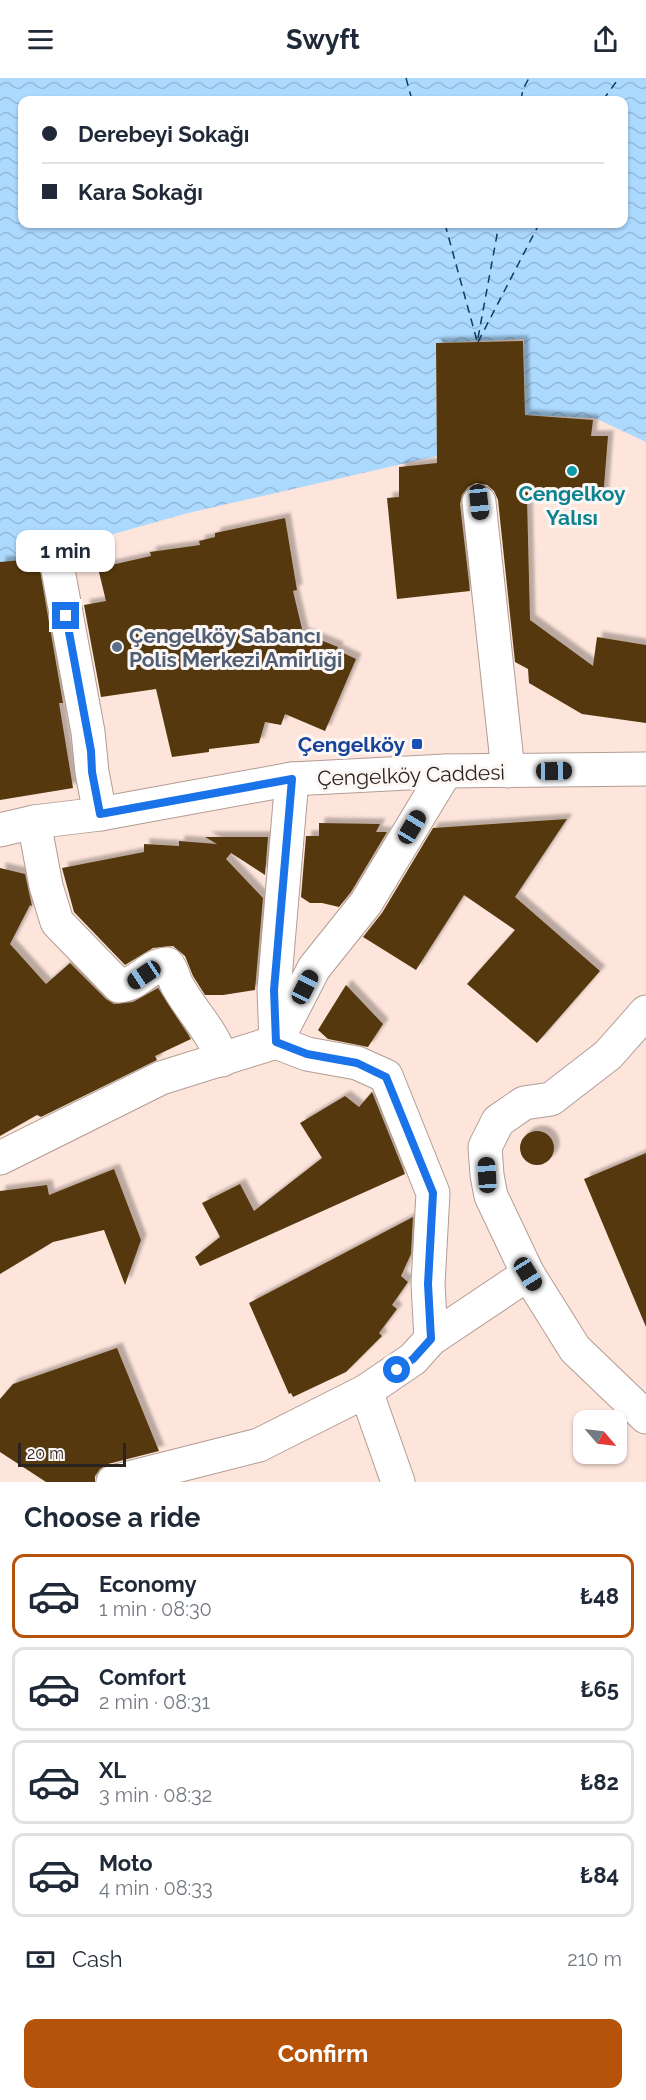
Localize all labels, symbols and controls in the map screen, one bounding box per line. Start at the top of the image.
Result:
icon: menu [24,23,57,56]
icon: share [589,23,622,56]
text: Swyft [286,24,360,55]
text: Derebeyi Sokağı [78,121,249,147]
text: Kara Sokağı [78,179,203,205]
marker: Cengelkoy Yalısı [565,464,579,478]
place label: Cengelkoy Yalısı [518,481,626,530]
car [468,483,490,521]
callout: 1 min [16,529,116,571]
text: 1 min [40,539,91,563]
route end [52,602,79,629]
place label: Çengelköy Sabancı Polis Merkezi Amirliği [129,623,342,672]
marker: Çengelköy Sabancı Polis Merkezi Amirliği [110,640,124,654]
place label: Çengelköy [298,732,405,757]
marker: Çengelköy [410,737,424,751]
street label: Çengelköy Caddesi [317,759,505,791]
car [536,762,572,780]
car [395,807,429,847]
car [124,957,164,993]
car [289,967,321,1007]
car [477,1157,497,1193]
car [511,1254,545,1294]
route start [383,1356,410,1383]
north arrow [573,1410,627,1464]
map controls [573,1410,627,1464]
scale bar [18,1440,126,1468]
text: 20 m [27,1444,64,1463]
text: Choose a ride [24,1502,200,1533]
icon: car [27,1569,81,1623]
text: Economy [99,1571,197,1597]
text: ₺48 [580,1583,619,1609]
text: 1 min · 08:30 [99,1597,212,1621]
icon: car [27,1662,81,1716]
text: Comfort [99,1664,186,1690]
text: ₺65 [580,1676,619,1702]
text: 2 min · 08:31 [99,1690,210,1714]
icon: car [27,1755,81,1809]
text: XL [99,1757,126,1783]
text: ₺82 [580,1769,619,1795]
text: 3 min · 08:32 [99,1783,212,1807]
icon: car [27,1848,81,1902]
text: Moto [99,1850,153,1876]
text: ₺84 [580,1862,619,1888]
text: 4 min · 08:33 [99,1876,213,1900]
icon: cash [24,1943,57,1976]
text: Cash [72,1946,123,1972]
text: 210 m [567,1947,622,1971]
button: Confirm [24,2019,622,2088]

